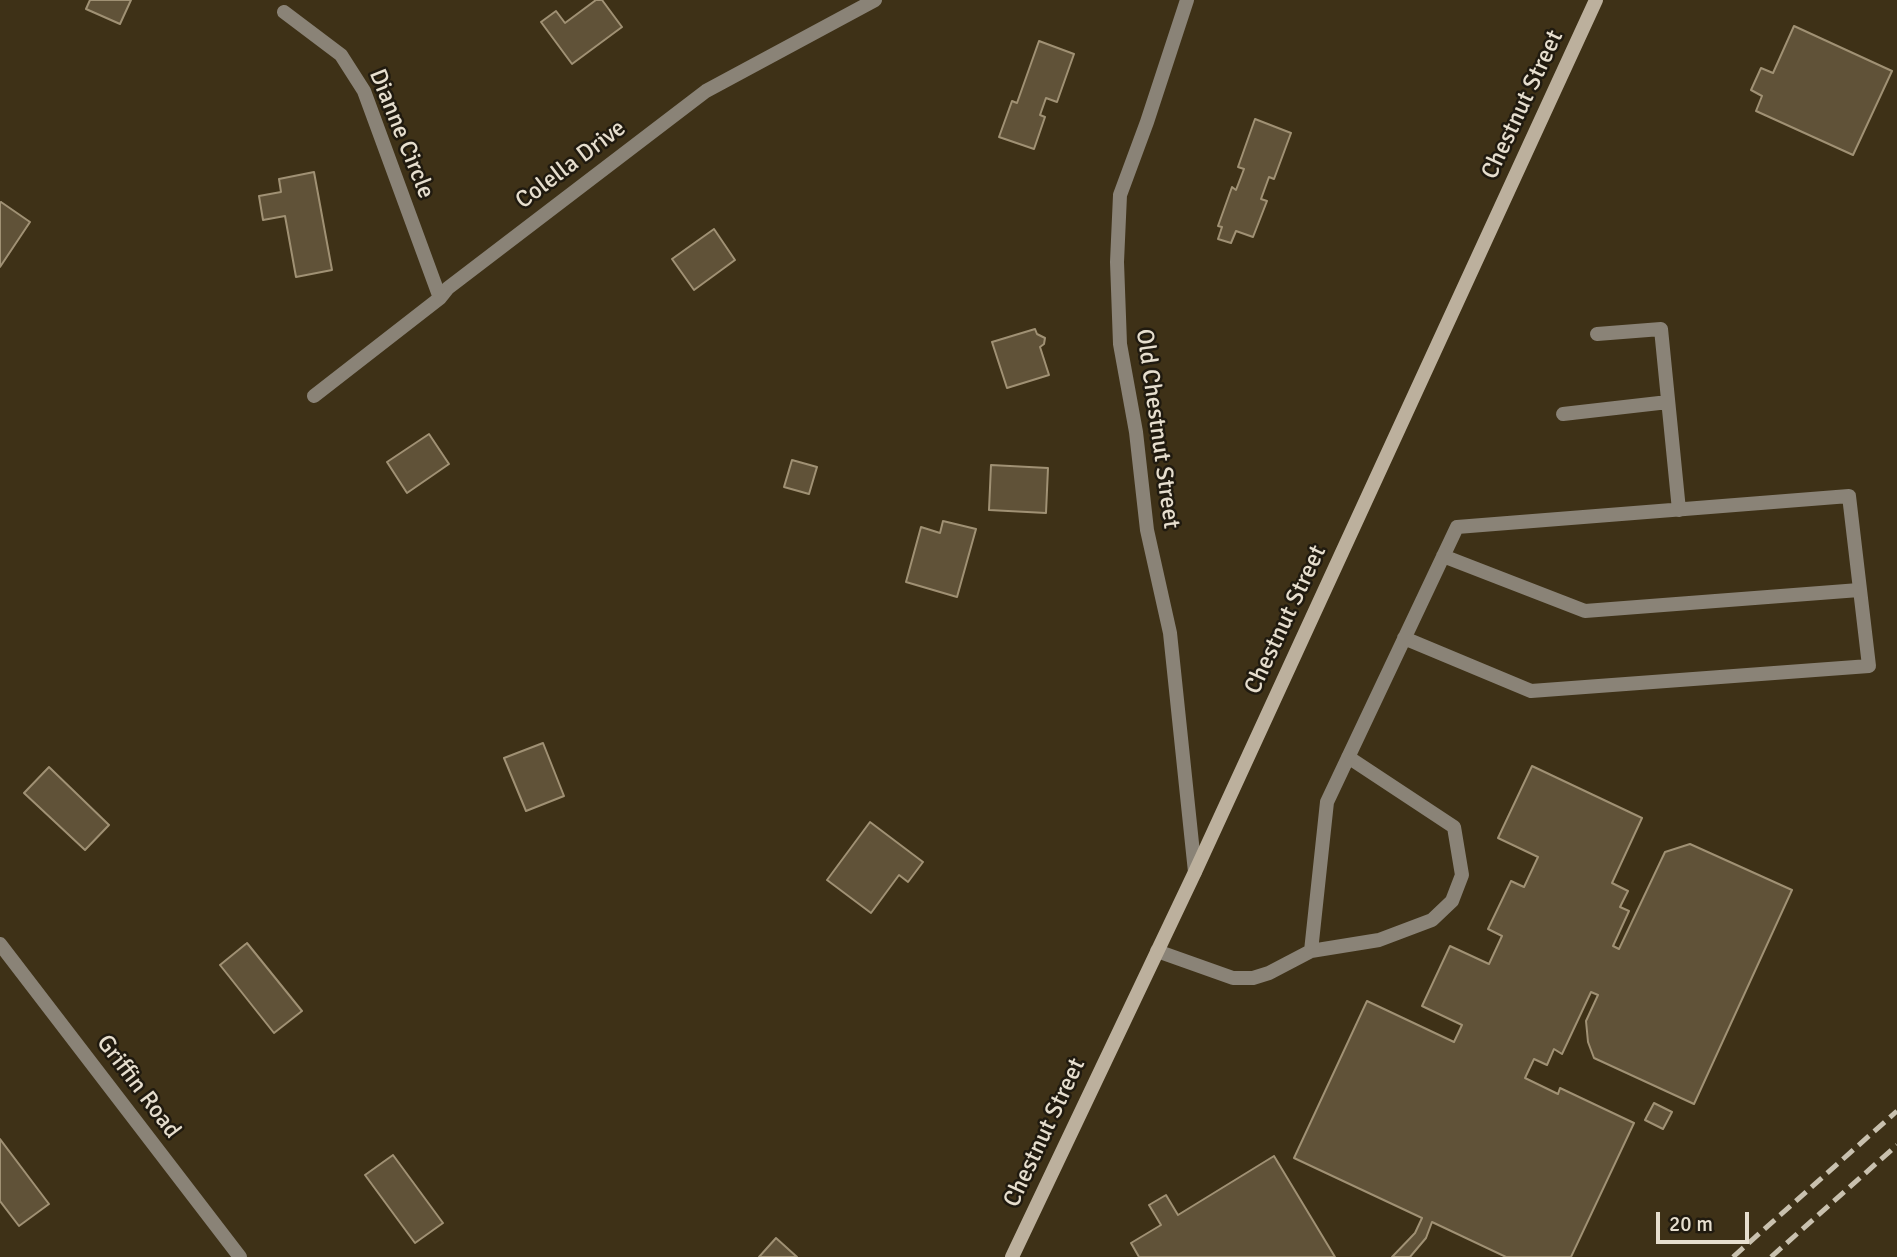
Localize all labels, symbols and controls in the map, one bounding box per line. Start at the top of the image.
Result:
street label: Chestnut Street [1476,26,1570,184]
street label: Dianne Circle [362,65,440,203]
street label: Colella Drive [510,114,632,216]
street label: Old Chestnut Street [1129,327,1185,531]
street label: Chestnut Street [1239,541,1333,699]
street label: Griffin Road [90,1030,186,1144]
street label: Chestnut Street [998,1054,1092,1212]
scale bar [1659,1198,1752,1242]
text: 20 m [1669,1211,1713,1237]

